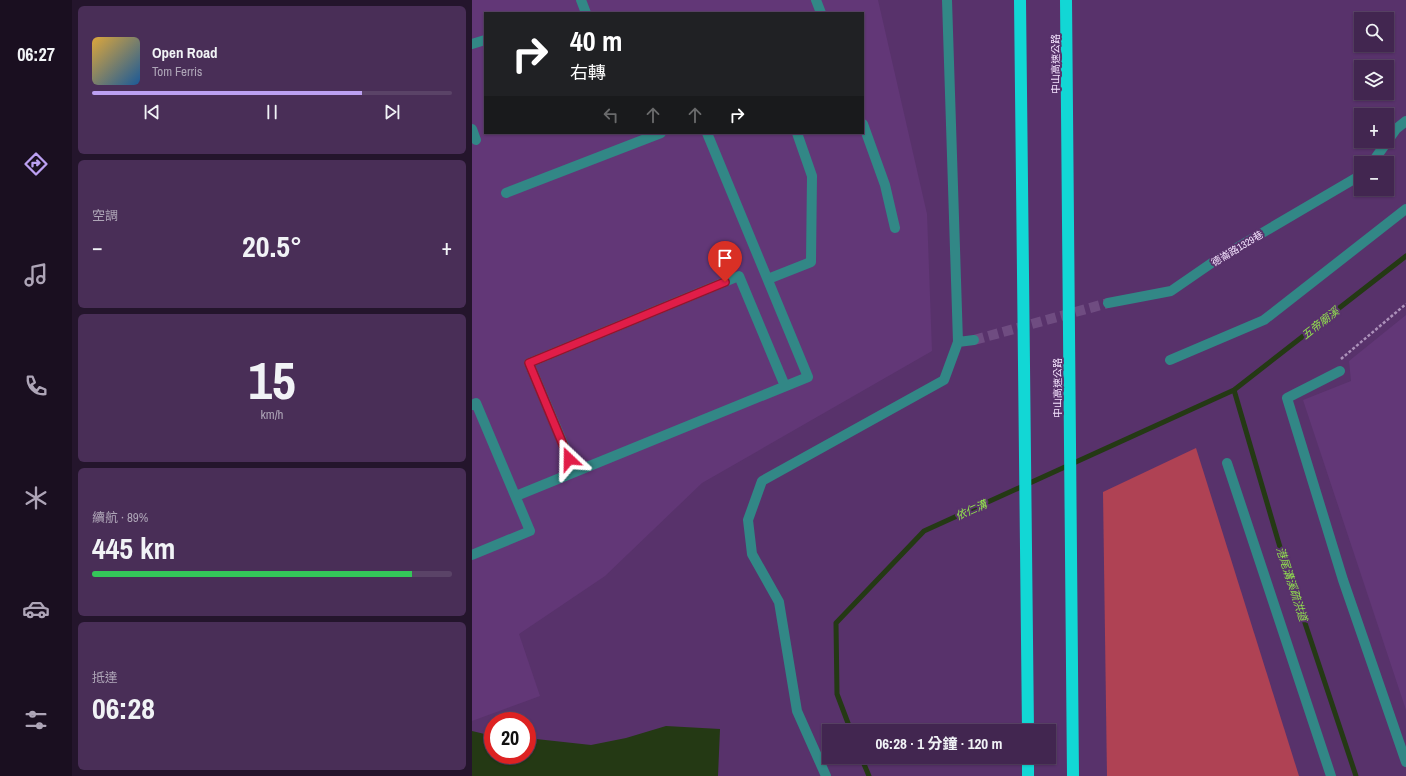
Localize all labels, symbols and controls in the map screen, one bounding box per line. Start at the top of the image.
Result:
map controls [1354,12,1394,196]
button: search [1354,12,1394,52]
text: 40 m [570,22,622,60]
icon: right [504,28,556,80]
street label: 中山高速公路 [1049,34,1062,94]
text: 06:27 [17,42,55,67]
text: Open Road [152,42,218,63]
text: 右轉 [570,60,606,85]
button: layers [1354,60,1394,100]
text: Tom Ferris [152,63,202,80]
icon: previous [141,101,163,123]
icon: pause [261,101,283,123]
icon: next [381,101,403,123]
icon: left [600,104,622,126]
icon: ahead [642,104,664,126]
icon: ahead [684,104,706,126]
icon: right [726,104,748,126]
button: + [1354,108,1394,148]
icon: directions [22,150,50,178]
button: − [1354,156,1394,196]
text: 空調 [92,207,118,224]
text: 20.5° [242,226,302,266]
street label: 德崙路1329巷 [1209,228,1266,269]
text: − [92,232,103,262]
text: + [441,232,452,262]
pin [708,241,742,282]
icon: arrive [714,247,736,269]
icon: music [22,261,50,289]
water label: 五帝廟溪 [1298,303,1343,342]
text: 15 [248,345,296,415]
street label: 中山高速公路 [1051,358,1064,418]
icon: phone [22,372,50,400]
text: km/h [260,406,284,423]
position arrow [548,438,590,480]
icon: climate [22,484,50,512]
water label: 依仁溝 [953,496,991,523]
text: 續航 · 89% [92,509,148,526]
text: 445 km [92,528,175,568]
water label: 港尾溝溪疏洪道 [1273,545,1311,625]
icon: car [22,595,50,623]
text: 抵達 [92,669,118,686]
text: 06:28 [92,688,155,728]
icon: filters [22,706,50,734]
speed limit sign: 20 [484,712,536,764]
text: 06:28 · 1 分鐘 · 120 m [875,733,1003,754]

